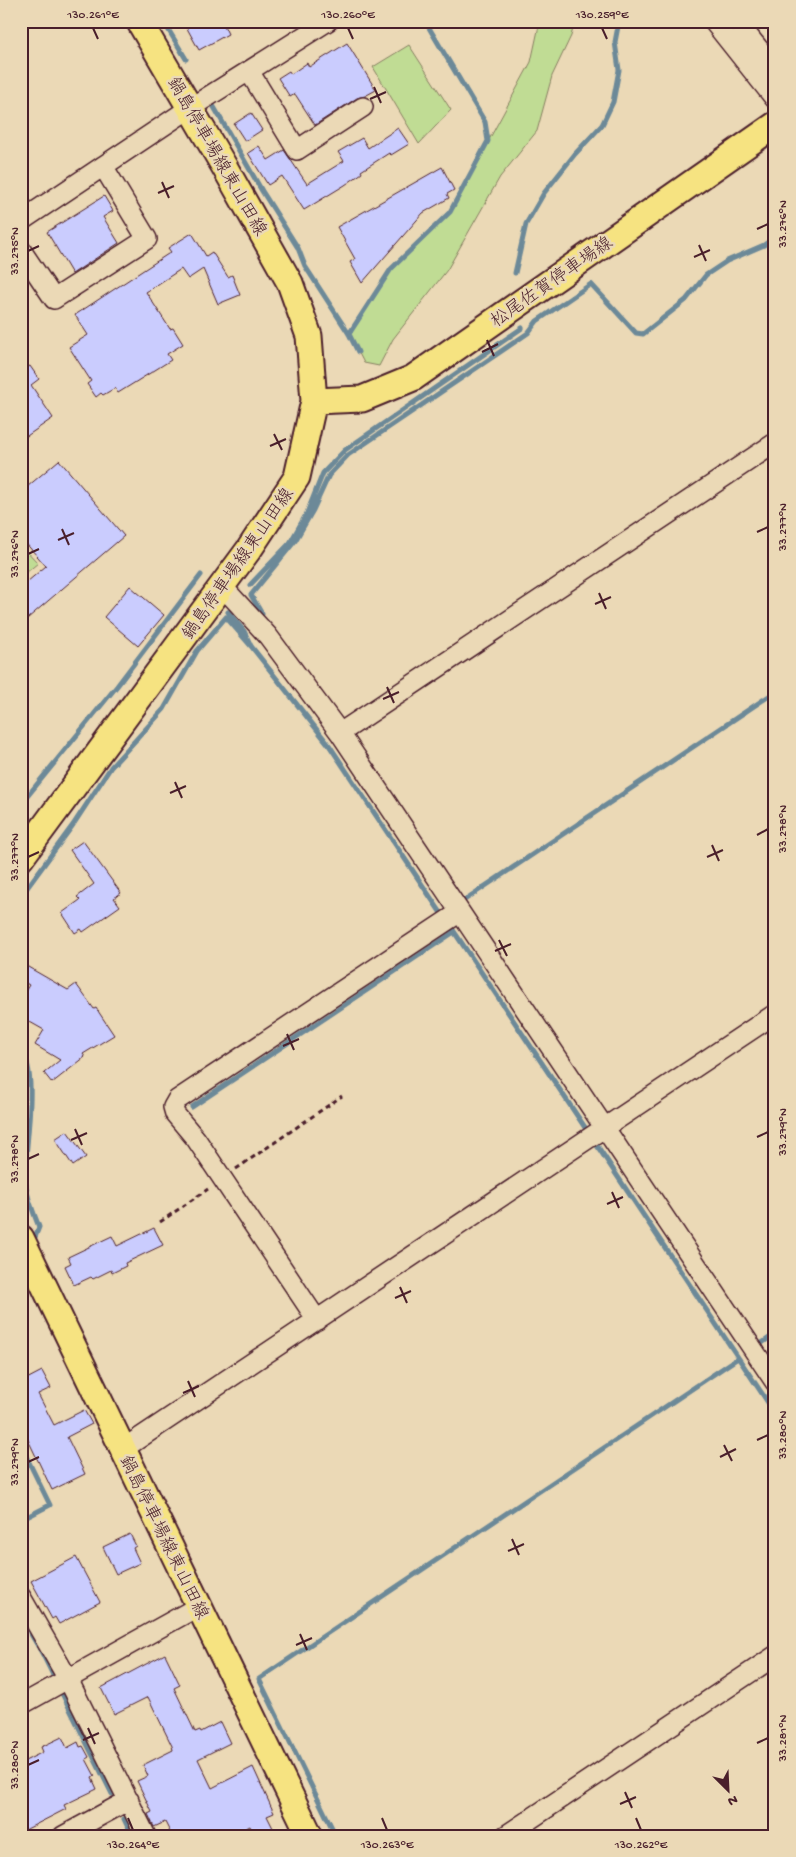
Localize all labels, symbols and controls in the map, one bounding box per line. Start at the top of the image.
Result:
text: 130.261°E [66,9,119,23]
text: 130.260°E [320,9,375,23]
text: 130.259°E [575,9,629,23]
street label: 鍋島停車場線東山田線 [162,74,271,240]
text: 33.276°N [777,200,791,249]
text: 33.275°N [9,227,23,276]
street label: 松尾佐賀停車場線 [487,232,617,333]
street label: 鍋島停車場線東山田線 [178,484,299,644]
text: 33.277°N [777,503,791,552]
text: 33.276°N [9,530,23,579]
text: 33.278°N [777,805,791,854]
text: 33.277°N [9,833,23,882]
text: 33.279°N [777,1108,791,1157]
text: 33.278°N [9,1135,23,1184]
text: 33.280°N [777,1410,791,1460]
text: 33.279°N [9,1438,23,1487]
street label: 鍋島停車場線東山田線 [114,1452,213,1624]
text: 33.281°N [777,1714,791,1762]
text: 33.280°N [9,1740,23,1790]
north arrow [704,1764,754,1814]
text: N [725,1790,740,1809]
text: 130.264°E [106,1839,160,1853]
text: 130.263°E [360,1839,414,1853]
text: 130.262°E [614,1839,668,1853]

